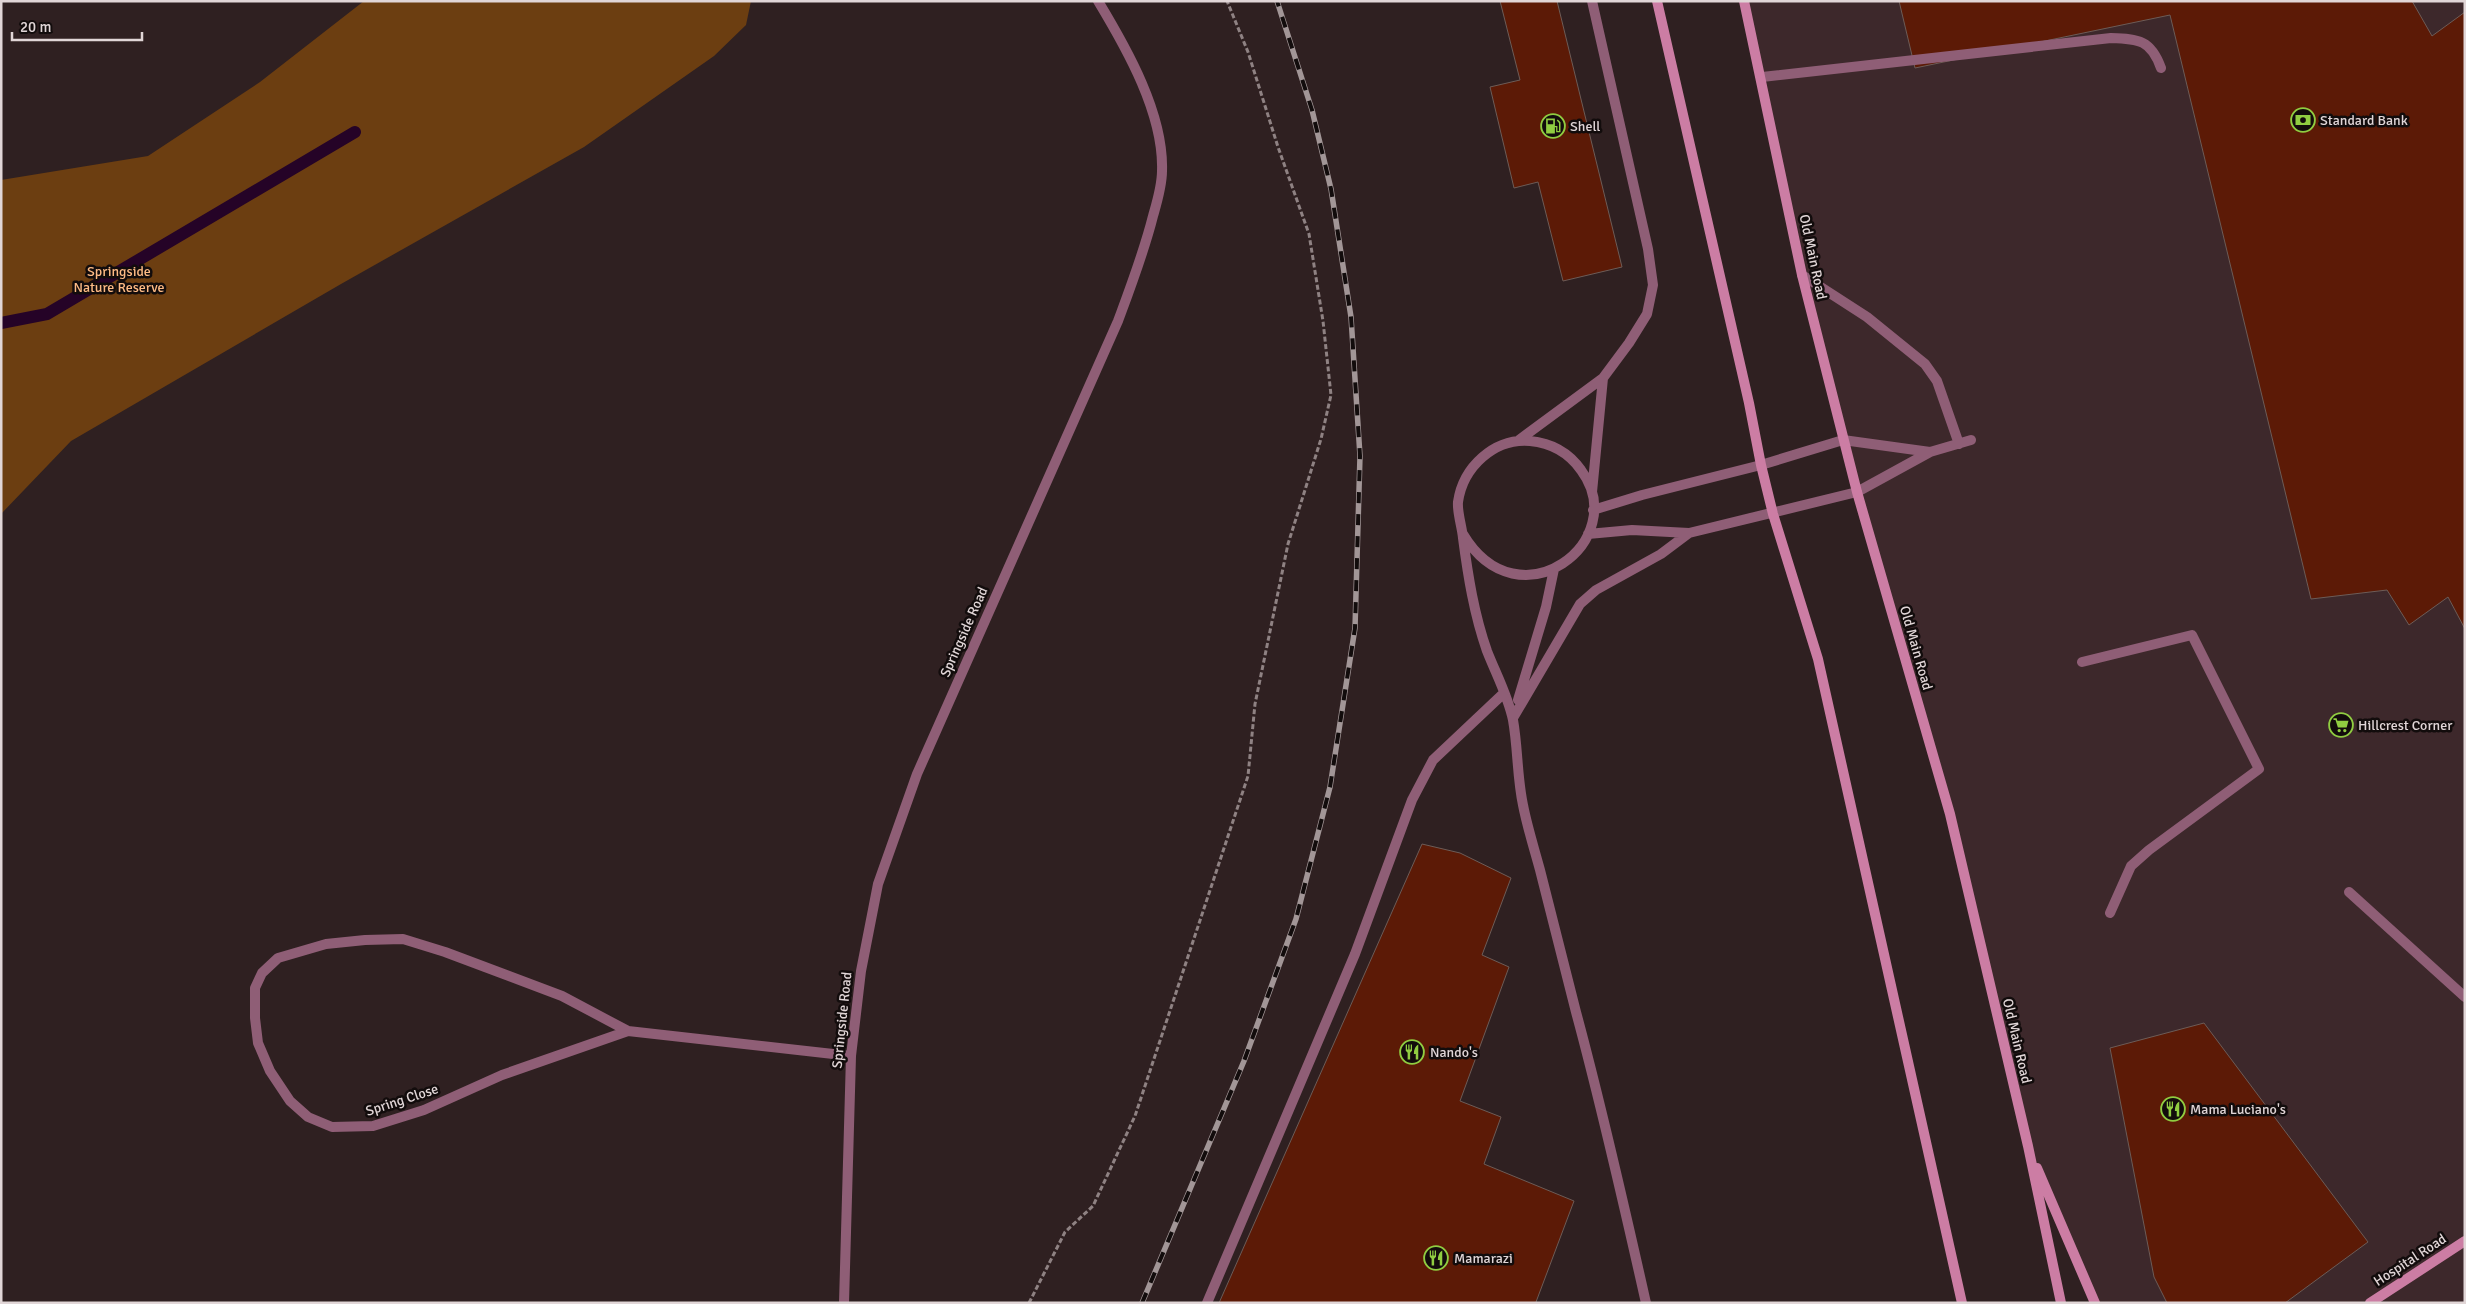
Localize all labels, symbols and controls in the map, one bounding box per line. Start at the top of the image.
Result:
scale bar [12,10,142,42]
text: 20 m [20,18,51,36]
bank icon: Standard Bank [2290,107,2316,133]
place label: Standard Bank [2320,112,2408,129]
fuel station icon: Shell [1540,113,1566,139]
place label: Shell [1570,118,1600,135]
street label: Old Main Road [1796,213,1830,301]
park label: Springside Nature Reserve [73,263,165,296]
street label: Springside Road [937,584,991,680]
street label: Old Main Road [1896,604,1936,692]
supermarket icon: Hillcrest Corner [2328,712,2354,738]
place label: Hillcrest Corner [2358,717,2453,734]
street label: Springside Road [828,971,856,1069]
street label: Old Main Road [1999,997,2035,1085]
restaurant icon: Nando's [1399,1039,1425,1065]
place label: Nando's [1430,1044,1478,1061]
street label: Spring Close [364,1080,440,1120]
restaurant icon: Mama Luciano's [2160,1096,2186,1122]
place label: Mama Luciano's [2190,1101,2286,1118]
street label: Hospital Road [2371,1230,2449,1290]
restaurant icon: Mamarazi [1423,1245,1449,1271]
place label: Mamarazi [1454,1250,1513,1267]

